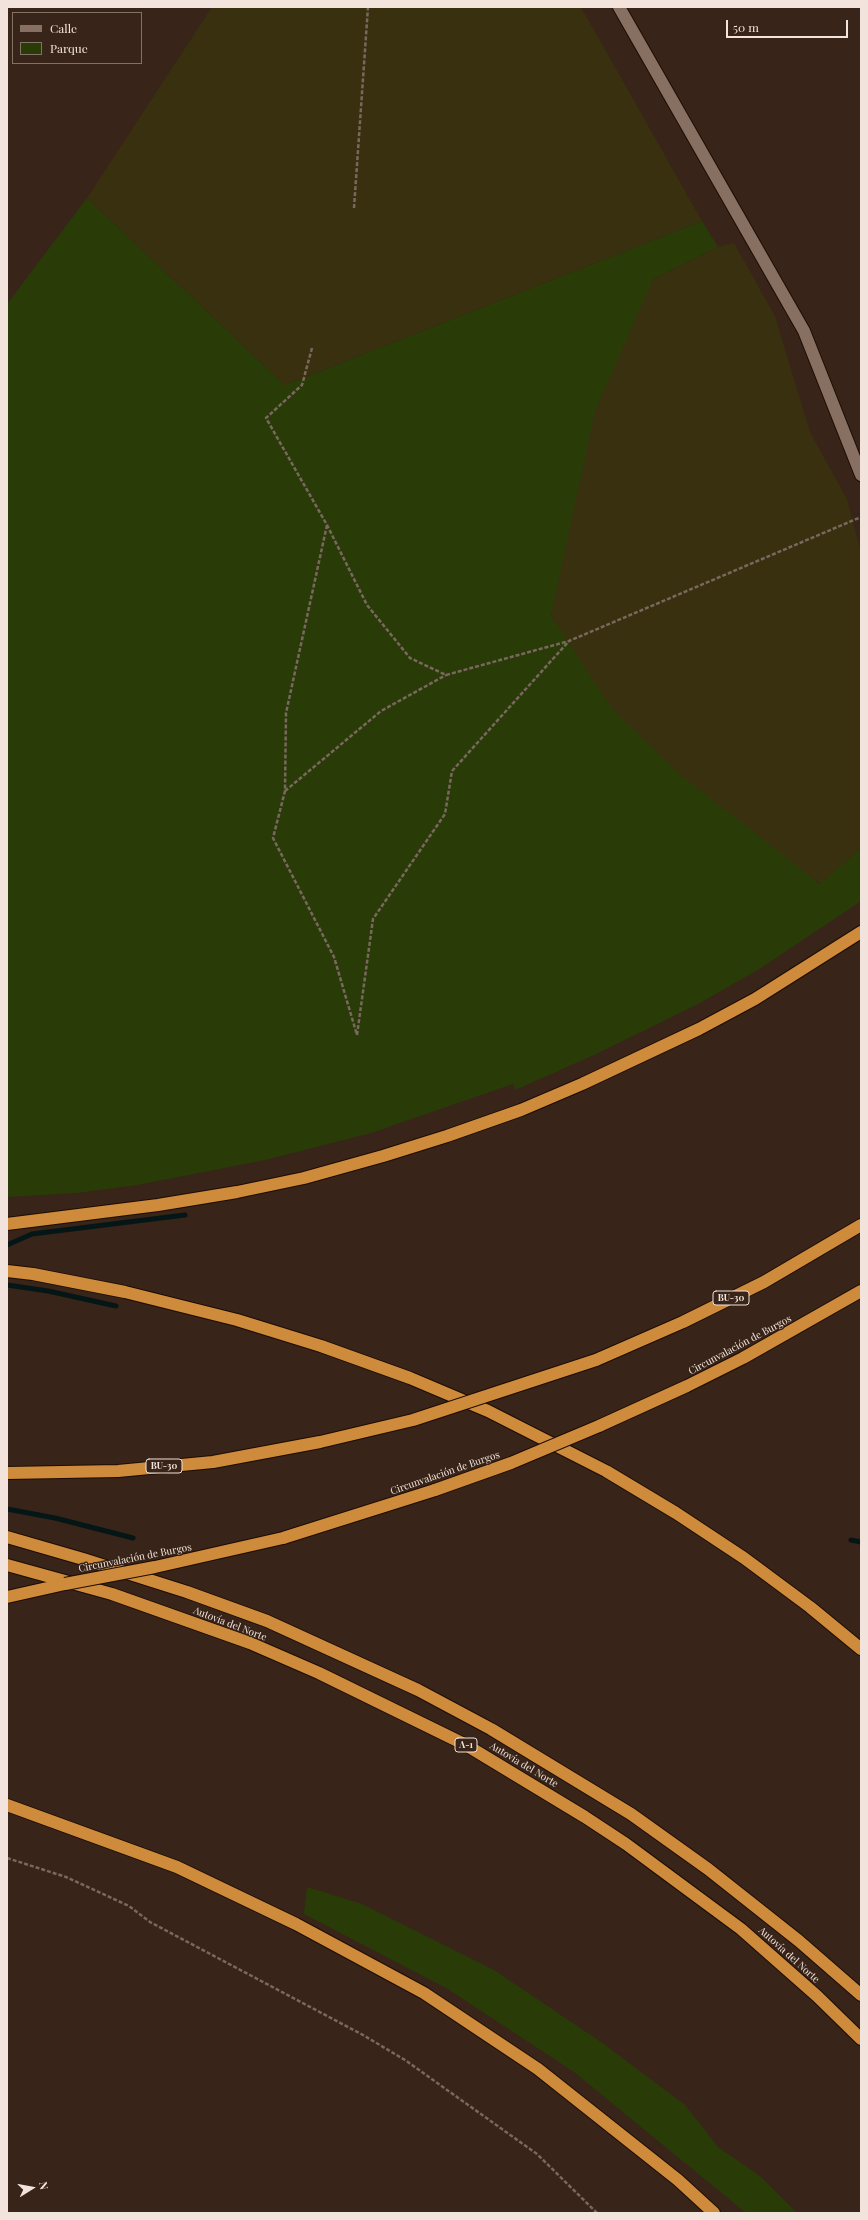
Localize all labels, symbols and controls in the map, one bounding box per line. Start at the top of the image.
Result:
legend [12,12,142,64]
scale bar [728,12,850,38]
text: 50 m [733,19,759,35]
text: Calle [50,20,77,36]
text: Parque [50,40,88,56]
road number: BU-30 [713,1291,749,1305]
street label: Circunvalación de Burgos [686,1313,794,1377]
street label: Circunvalación de Burgos [389,1449,501,1497]
road number: BU-30 [146,1459,182,1473]
street label: Circunvalación de Burgos [77,1541,193,1575]
street label: Autovía del Norte [192,1604,268,1644]
road number: A-1 [455,1738,477,1752]
street label: Autovía del Norte [488,1740,560,1790]
street label: Autovía del Norte [756,1925,822,1985]
north arrow [12,2168,52,2208]
text: N [36,2180,52,2191]

